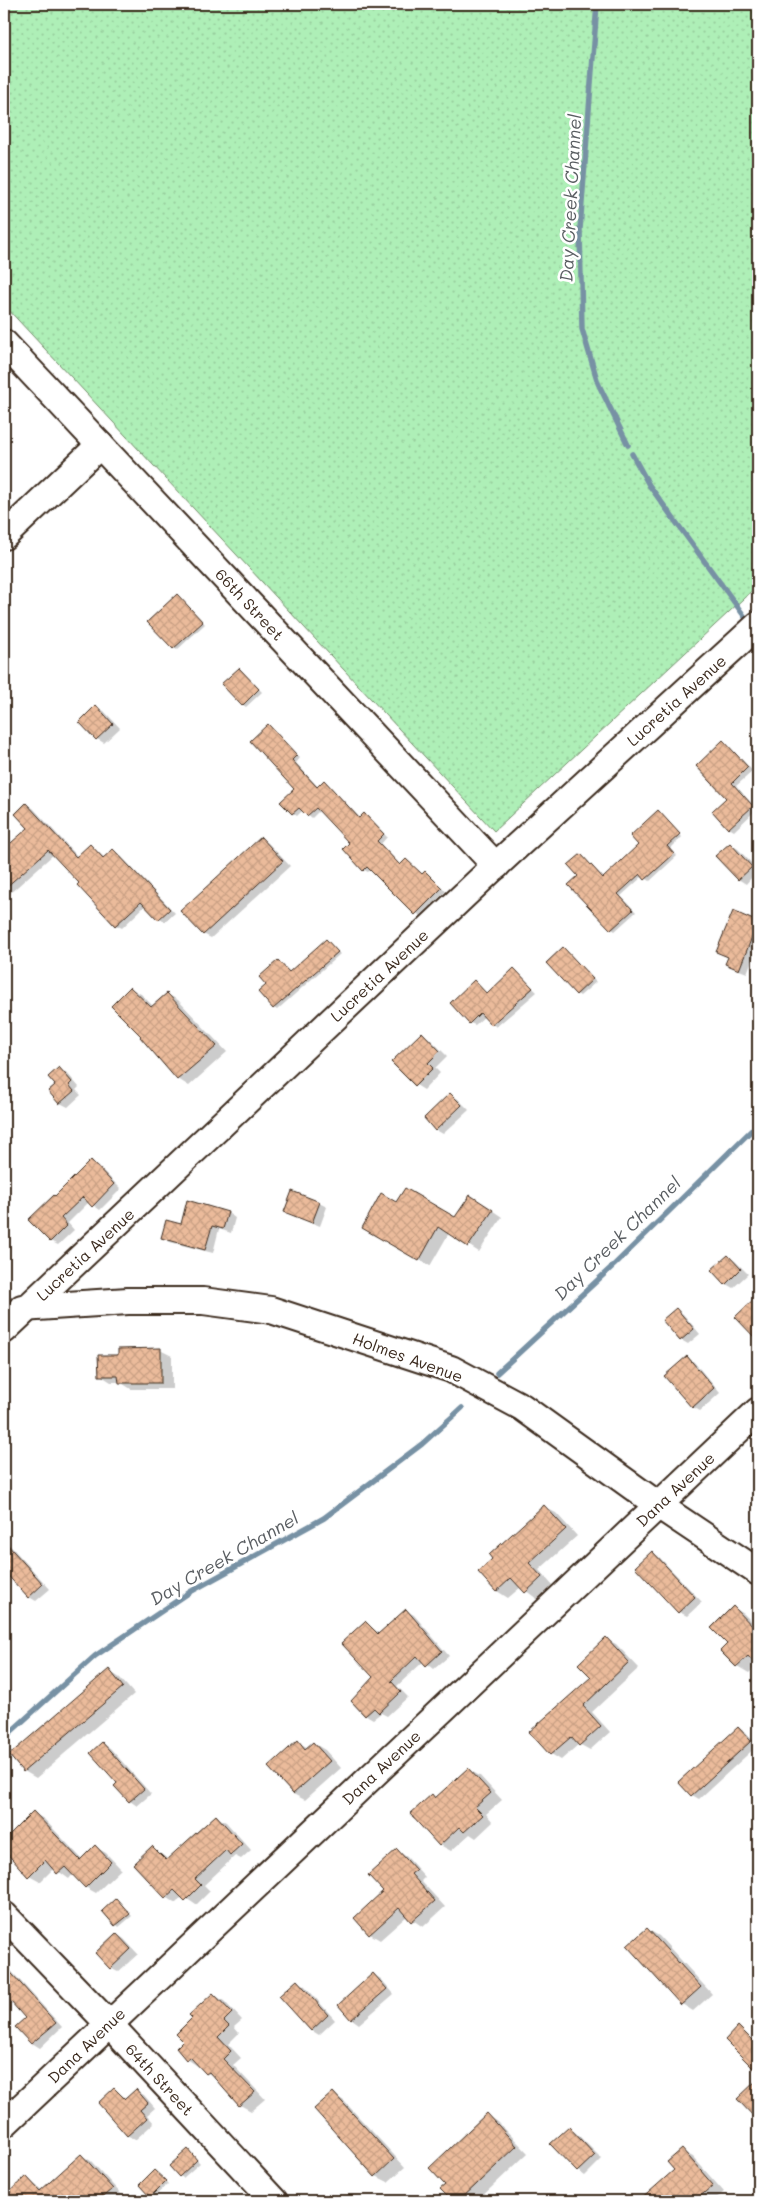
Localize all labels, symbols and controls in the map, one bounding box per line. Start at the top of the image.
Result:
water label: Day Creek Channel [554,113,586,283]
street label: 66th Street [211,563,289,645]
street label: Lucretia Avenue [622,650,730,750]
street label: Lucretia Avenue [325,924,433,1026]
water label: Day Creek Channel [548,1171,686,1305]
street label: Lucretia Avenue [31,1203,139,1305]
street label: Holmes Avenue [350,1327,466,1387]
street label: Dana Avenue [631,1447,719,1531]
water label: Day Creek Channel [145,1505,303,1610]
street label: Dana Avenue [337,1725,425,1809]
street label: Dana Avenue [43,2003,129,2087]
street label: 64th Street [121,2038,199,2120]

